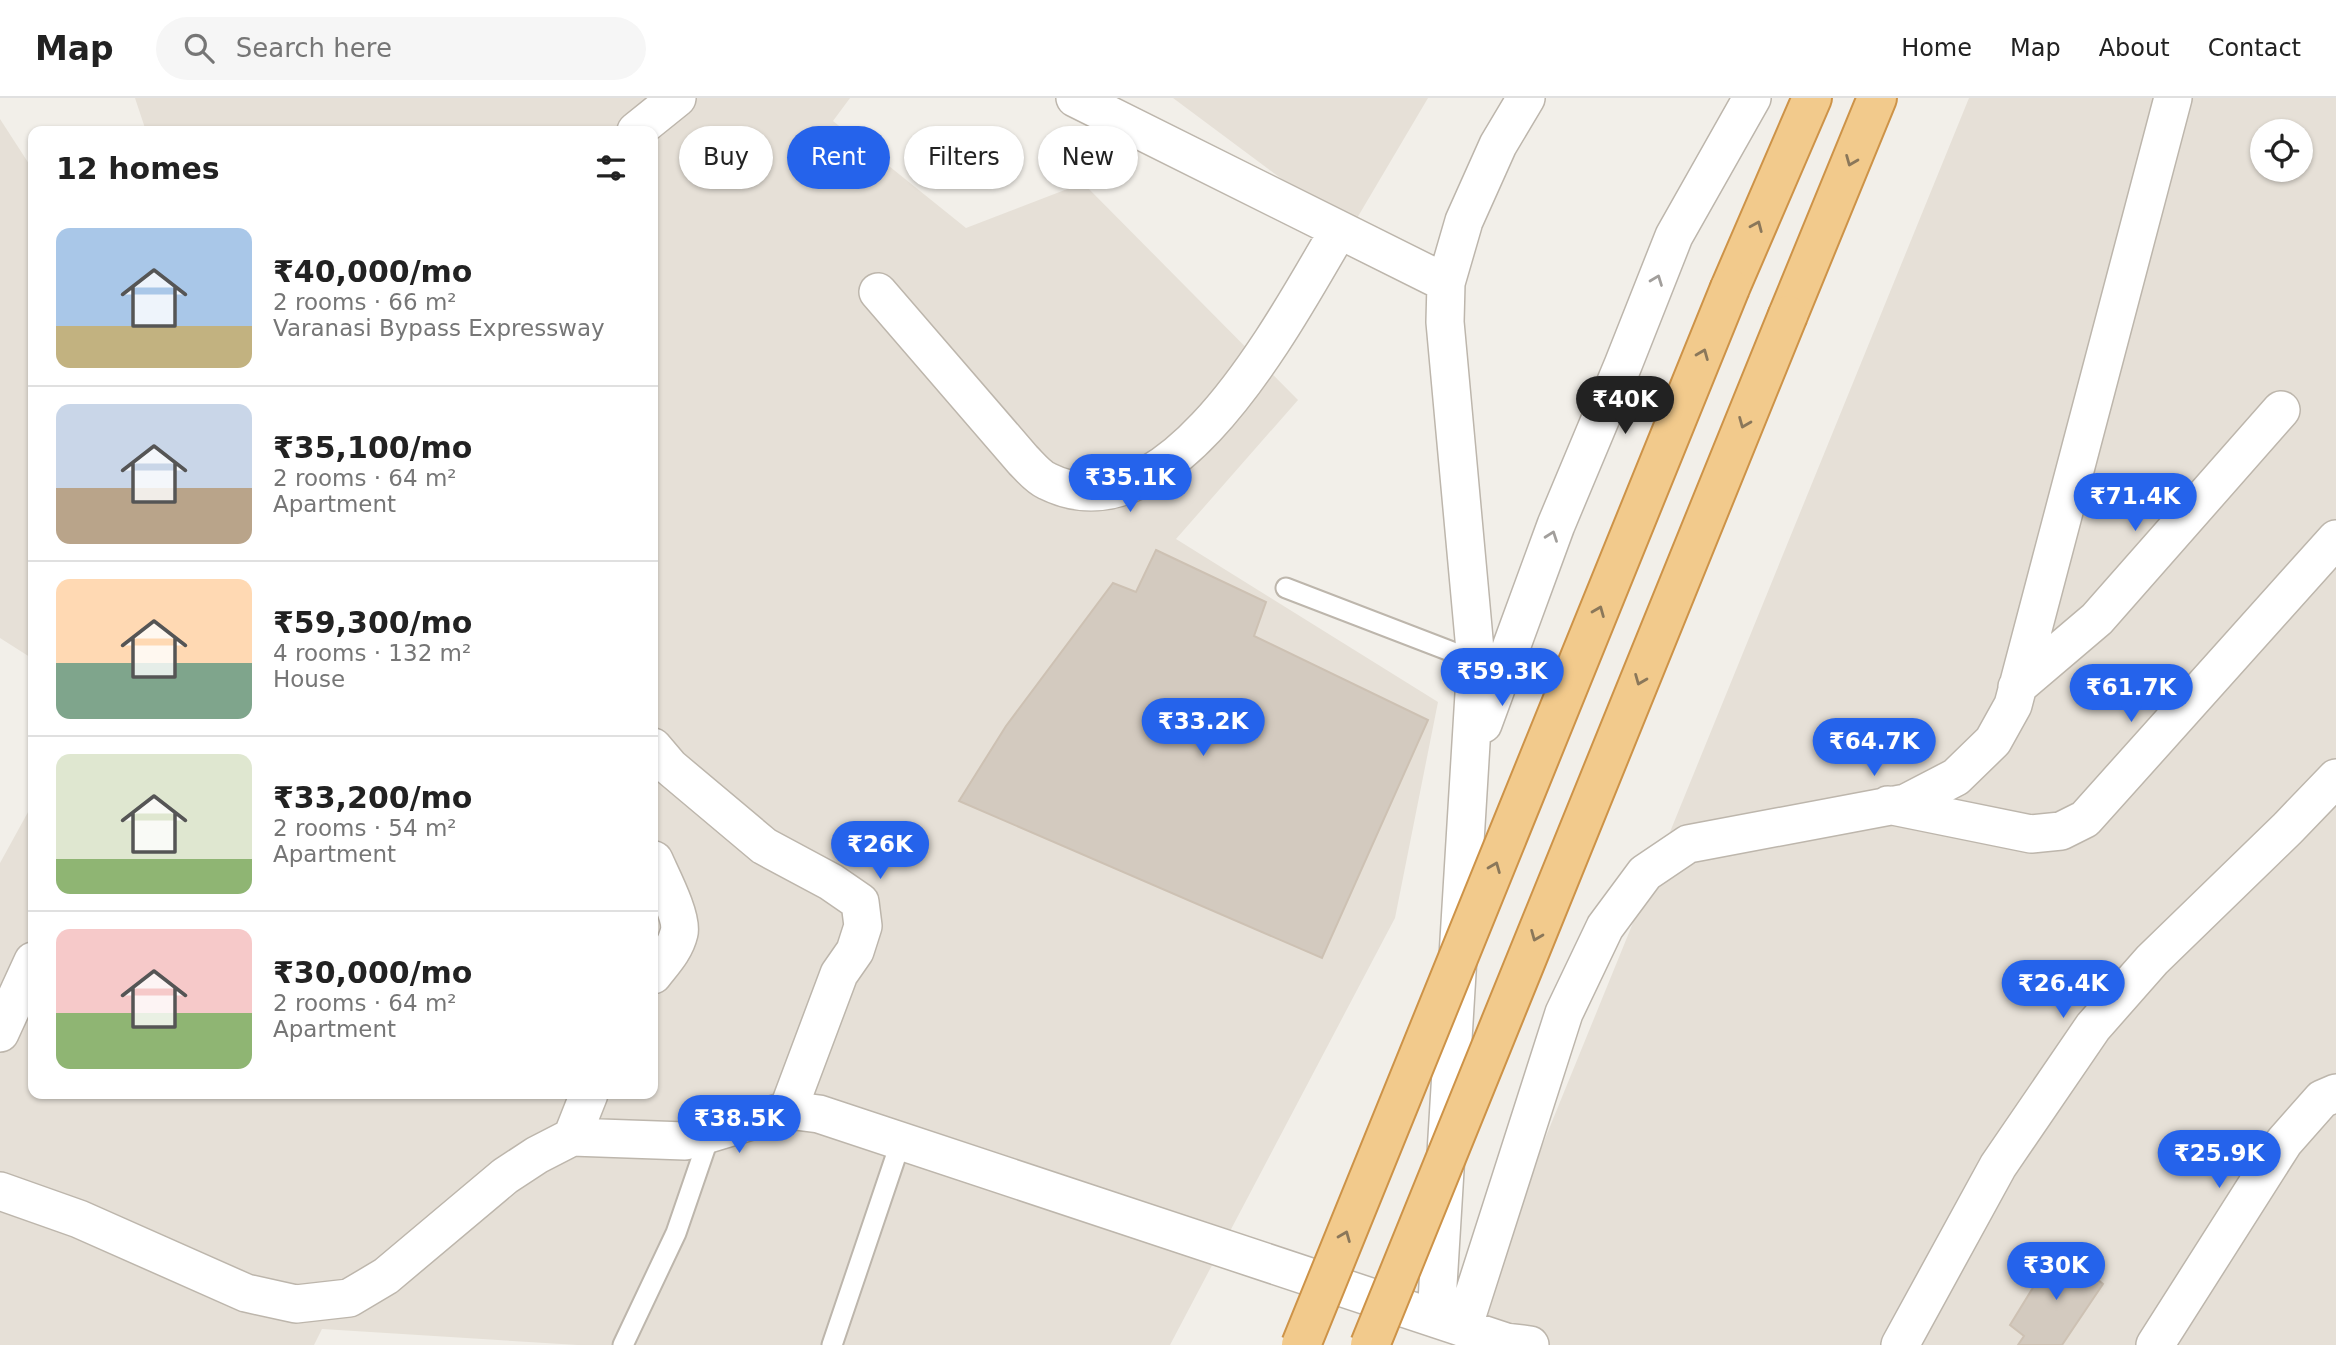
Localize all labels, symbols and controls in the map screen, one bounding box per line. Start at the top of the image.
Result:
search box [156,17,646,80]
text: Map [35,29,114,68]
icon: search [180,29,218,67]
text: Search here [236,33,392,63]
text: Home [1901,34,1972,62]
text: Map [2010,34,2061,62]
text: About [2099,34,2170,62]
text: Contact [2208,34,2301,62]
map controls [2250,119,2313,182]
button: locate [2250,119,2313,182]
chip: Buy [679,126,773,189]
chip: Rent [787,126,890,189]
chip: Filters [904,126,1024,189]
chip: New [1038,126,1138,189]
icon: filters [592,149,630,187]
text: 12 homes [56,151,220,186]
one-way arrow [1846,154,1860,166]
one-way arrow [1749,220,1763,233]
text: ₹40,000/mo [273,254,472,289]
icon: home [112,256,196,340]
one-way arrow [1648,274,1662,286]
text: 2 rooms · 66 m² [273,289,457,315]
text: Varanasi Bypass Expressway [273,315,605,341]
one-way arrow [1695,349,1709,361]
pin: ₹40K [1584,376,1666,436]
text: ₹40K [1592,386,1658,412]
one-way arrow [1739,417,1753,429]
text: ₹35,100/mo [273,430,472,465]
icon: home [112,432,196,516]
pin: ₹35.1K [1073,454,1187,514]
text: ₹35.1K [1085,464,1175,490]
text: 2 rooms · 64 m² [273,465,457,491]
pin: ₹71.4K [2078,474,2192,533]
text: ₹71.4K [2090,483,2180,509]
text: Apartment [273,491,396,517]
one-way arrow [1544,530,1558,542]
text: ₹59,300/mo [273,605,472,640]
one-way arrow [1591,605,1605,617]
icon: home [112,607,196,691]
text: 4 rooms · 132 m² [273,640,471,666]
pin: ₹59.3K [1445,648,1559,708]
text: ₹59.3K [1457,658,1547,684]
pin: ₹61.7K [2074,664,2188,724]
text: House [273,666,345,692]
one-way arrow [1635,673,1649,685]
text: ₹61.7K [2086,674,2176,700]
pin: ₹33.2K [1146,698,1260,758]
text: ₹33.2K [1158,708,1248,734]
pin: ₹64.7K [1817,718,1931,778]
text: ₹64.7K [1829,728,1919,754]
text: ₹33,200/mo [273,780,472,815]
icon: home [112,782,196,866]
text: 2 rooms · 54 m² [273,815,457,841]
pin: ₹26K [839,822,921,881]
text: ₹26K [847,831,913,857]
text: Apartment [273,841,396,867]
one-way arrow [1487,861,1501,874]
one-way arrow [1531,929,1545,941]
text: ₹30,000/mo [273,955,472,990]
icon: home [112,957,196,1041]
pin: ₹26.4K [2006,960,2120,1020]
text: ₹26.4K [2018,970,2108,996]
text: 2 rooms · 64 m² [273,990,457,1016]
text: Apartment [273,1016,396,1042]
pin: ₹38.5K [682,1096,796,1155]
text: ₹38.5K [694,1105,784,1131]
pin: ₹25.9K [2162,1130,2276,1190]
text: ₹25.9K [2174,1140,2264,1166]
one-way arrow [1336,1231,1350,1243]
pin: ₹30K [2015,1242,2097,1302]
text: ₹30K [2023,1252,2089,1278]

